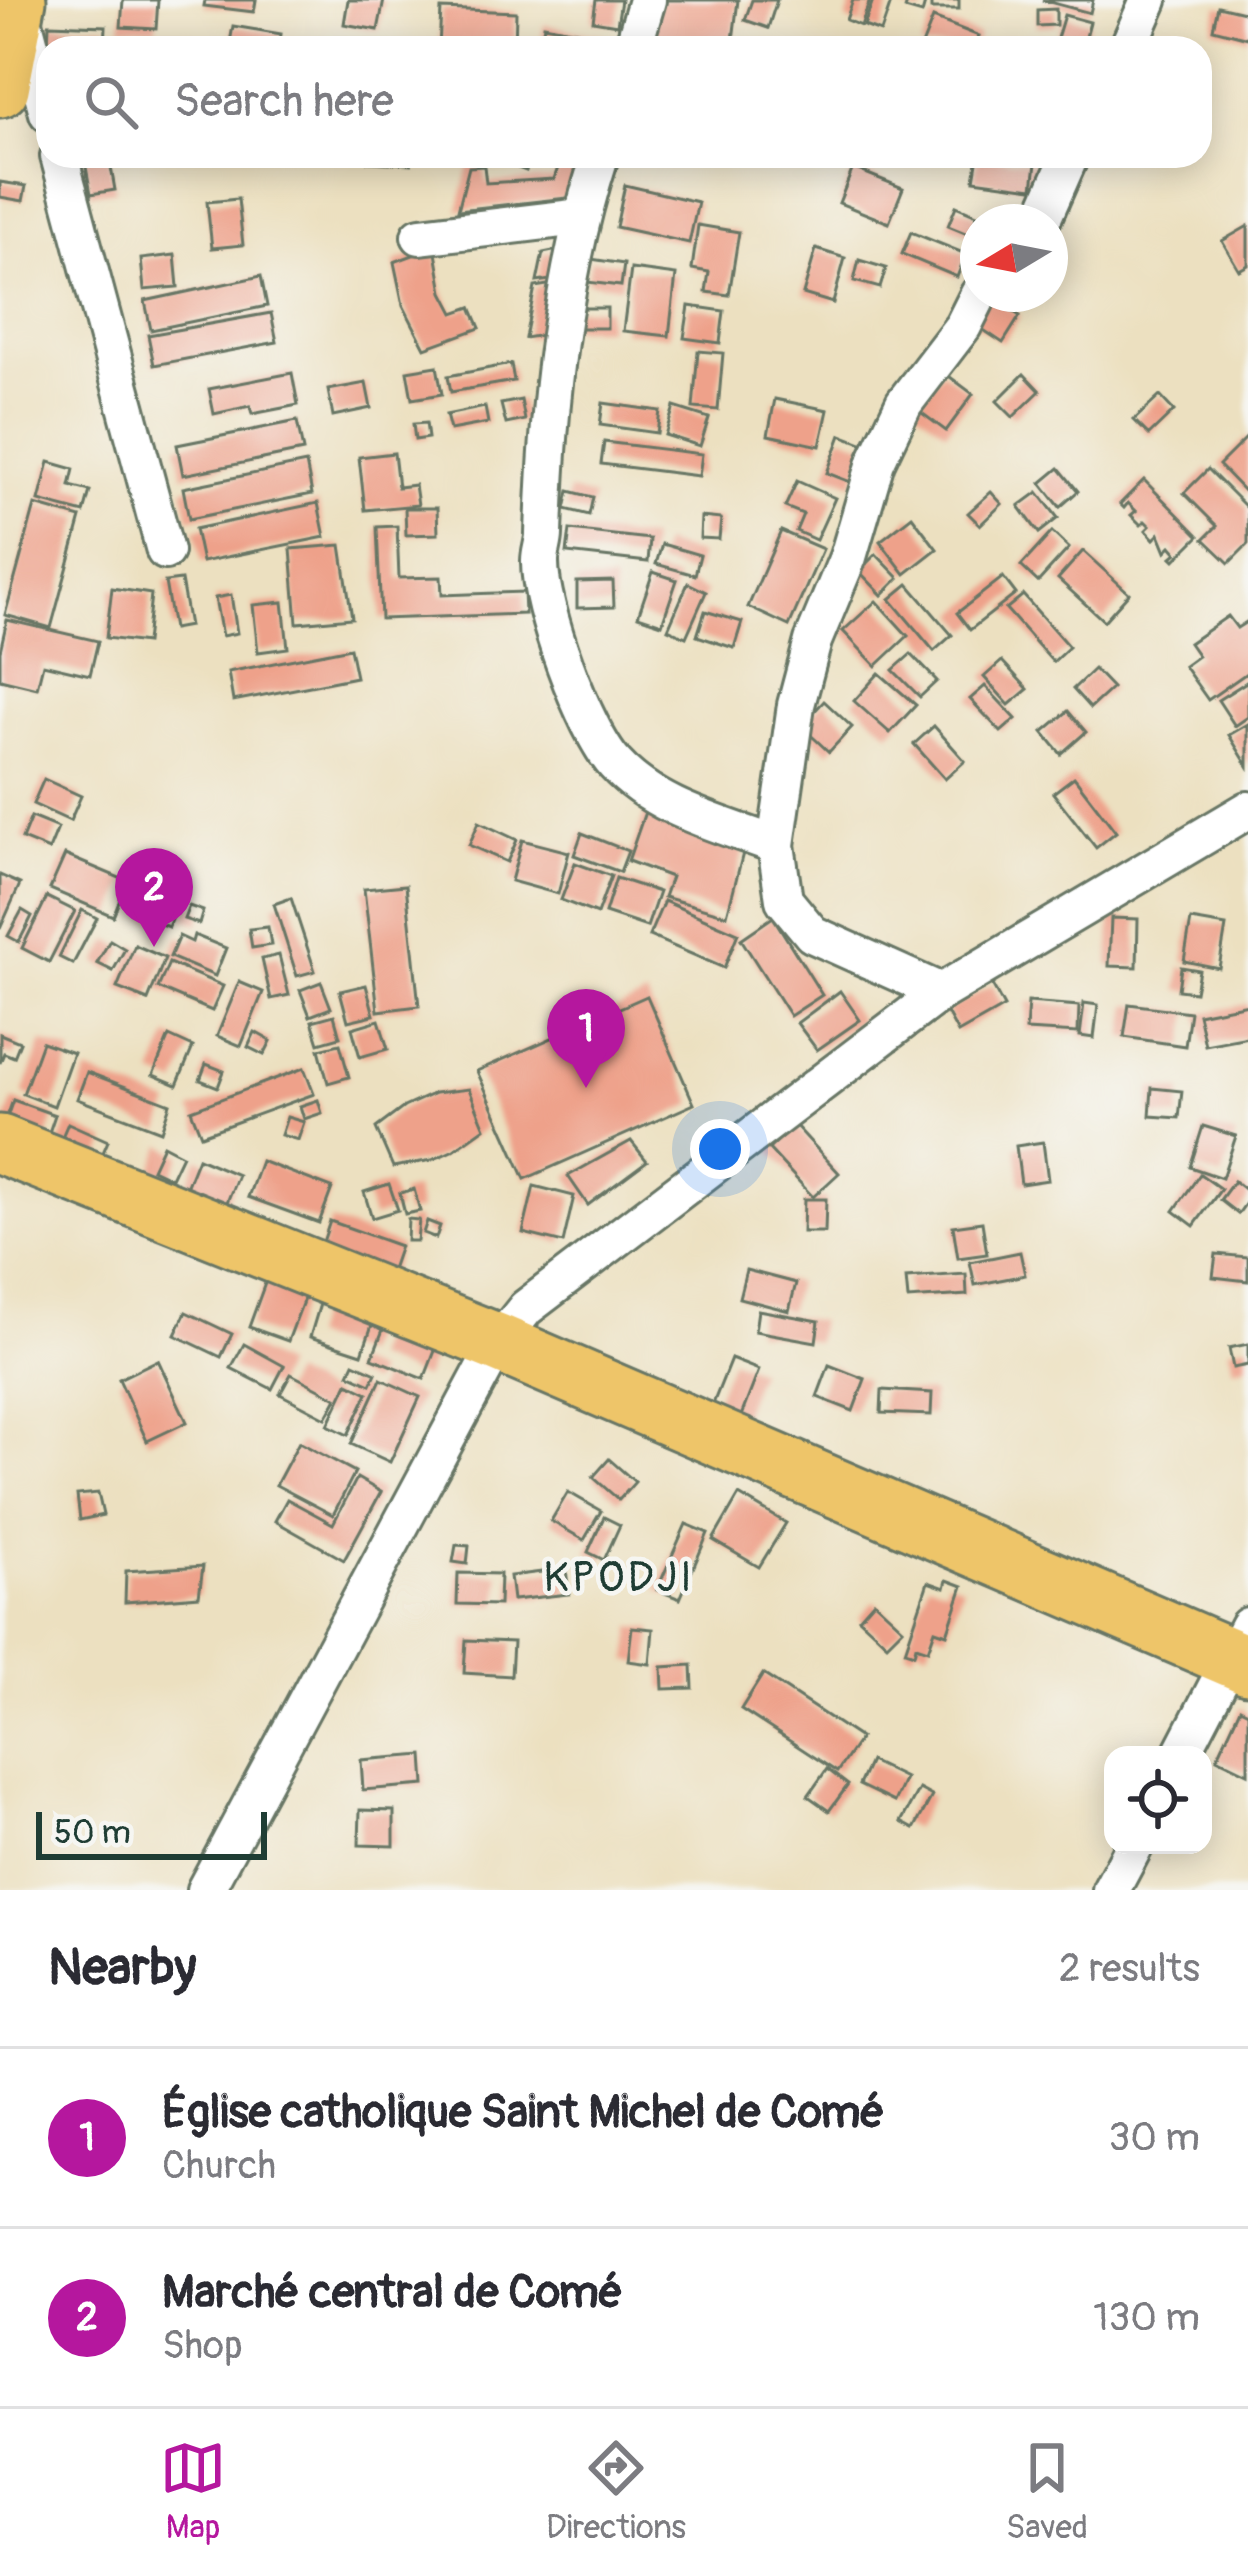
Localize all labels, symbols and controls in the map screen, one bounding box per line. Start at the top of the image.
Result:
search box [36,36,1212,168]
icon: search [78,69,144,135]
text: Search here [174,74,394,130]
north arrow [960,204,1068,312]
pin: 2 [115,848,193,947]
pin: 1 [547,989,625,1088]
your location [690,1119,750,1179]
district label: KPODJI [543,1552,695,1604]
map controls [1104,1746,1212,1854]
button: locate [1104,1746,1212,1854]
scale bar [36,1806,267,1859]
text: 50 m [54,1812,131,1853]
text: Nearby [48,1936,196,2000]
text: 2 results [1059,1944,1200,1993]
text: Église catholique Saint Michel de Comé [162,2085,884,2141]
text: 1 [79,2113,95,2162]
text: 30 m [1109,2113,1200,2162]
text: Church [162,2141,276,2190]
text: Marché central de Comé [162,2265,623,2321]
text: 2 [76,2293,98,2342]
text: 130 m [1093,2293,1200,2342]
text: Shop [162,2321,243,2370]
tab: Map [160,2435,226,2548]
tab: Directions [546,2435,686,2548]
tab: Saved [1006,2435,1088,2548]

